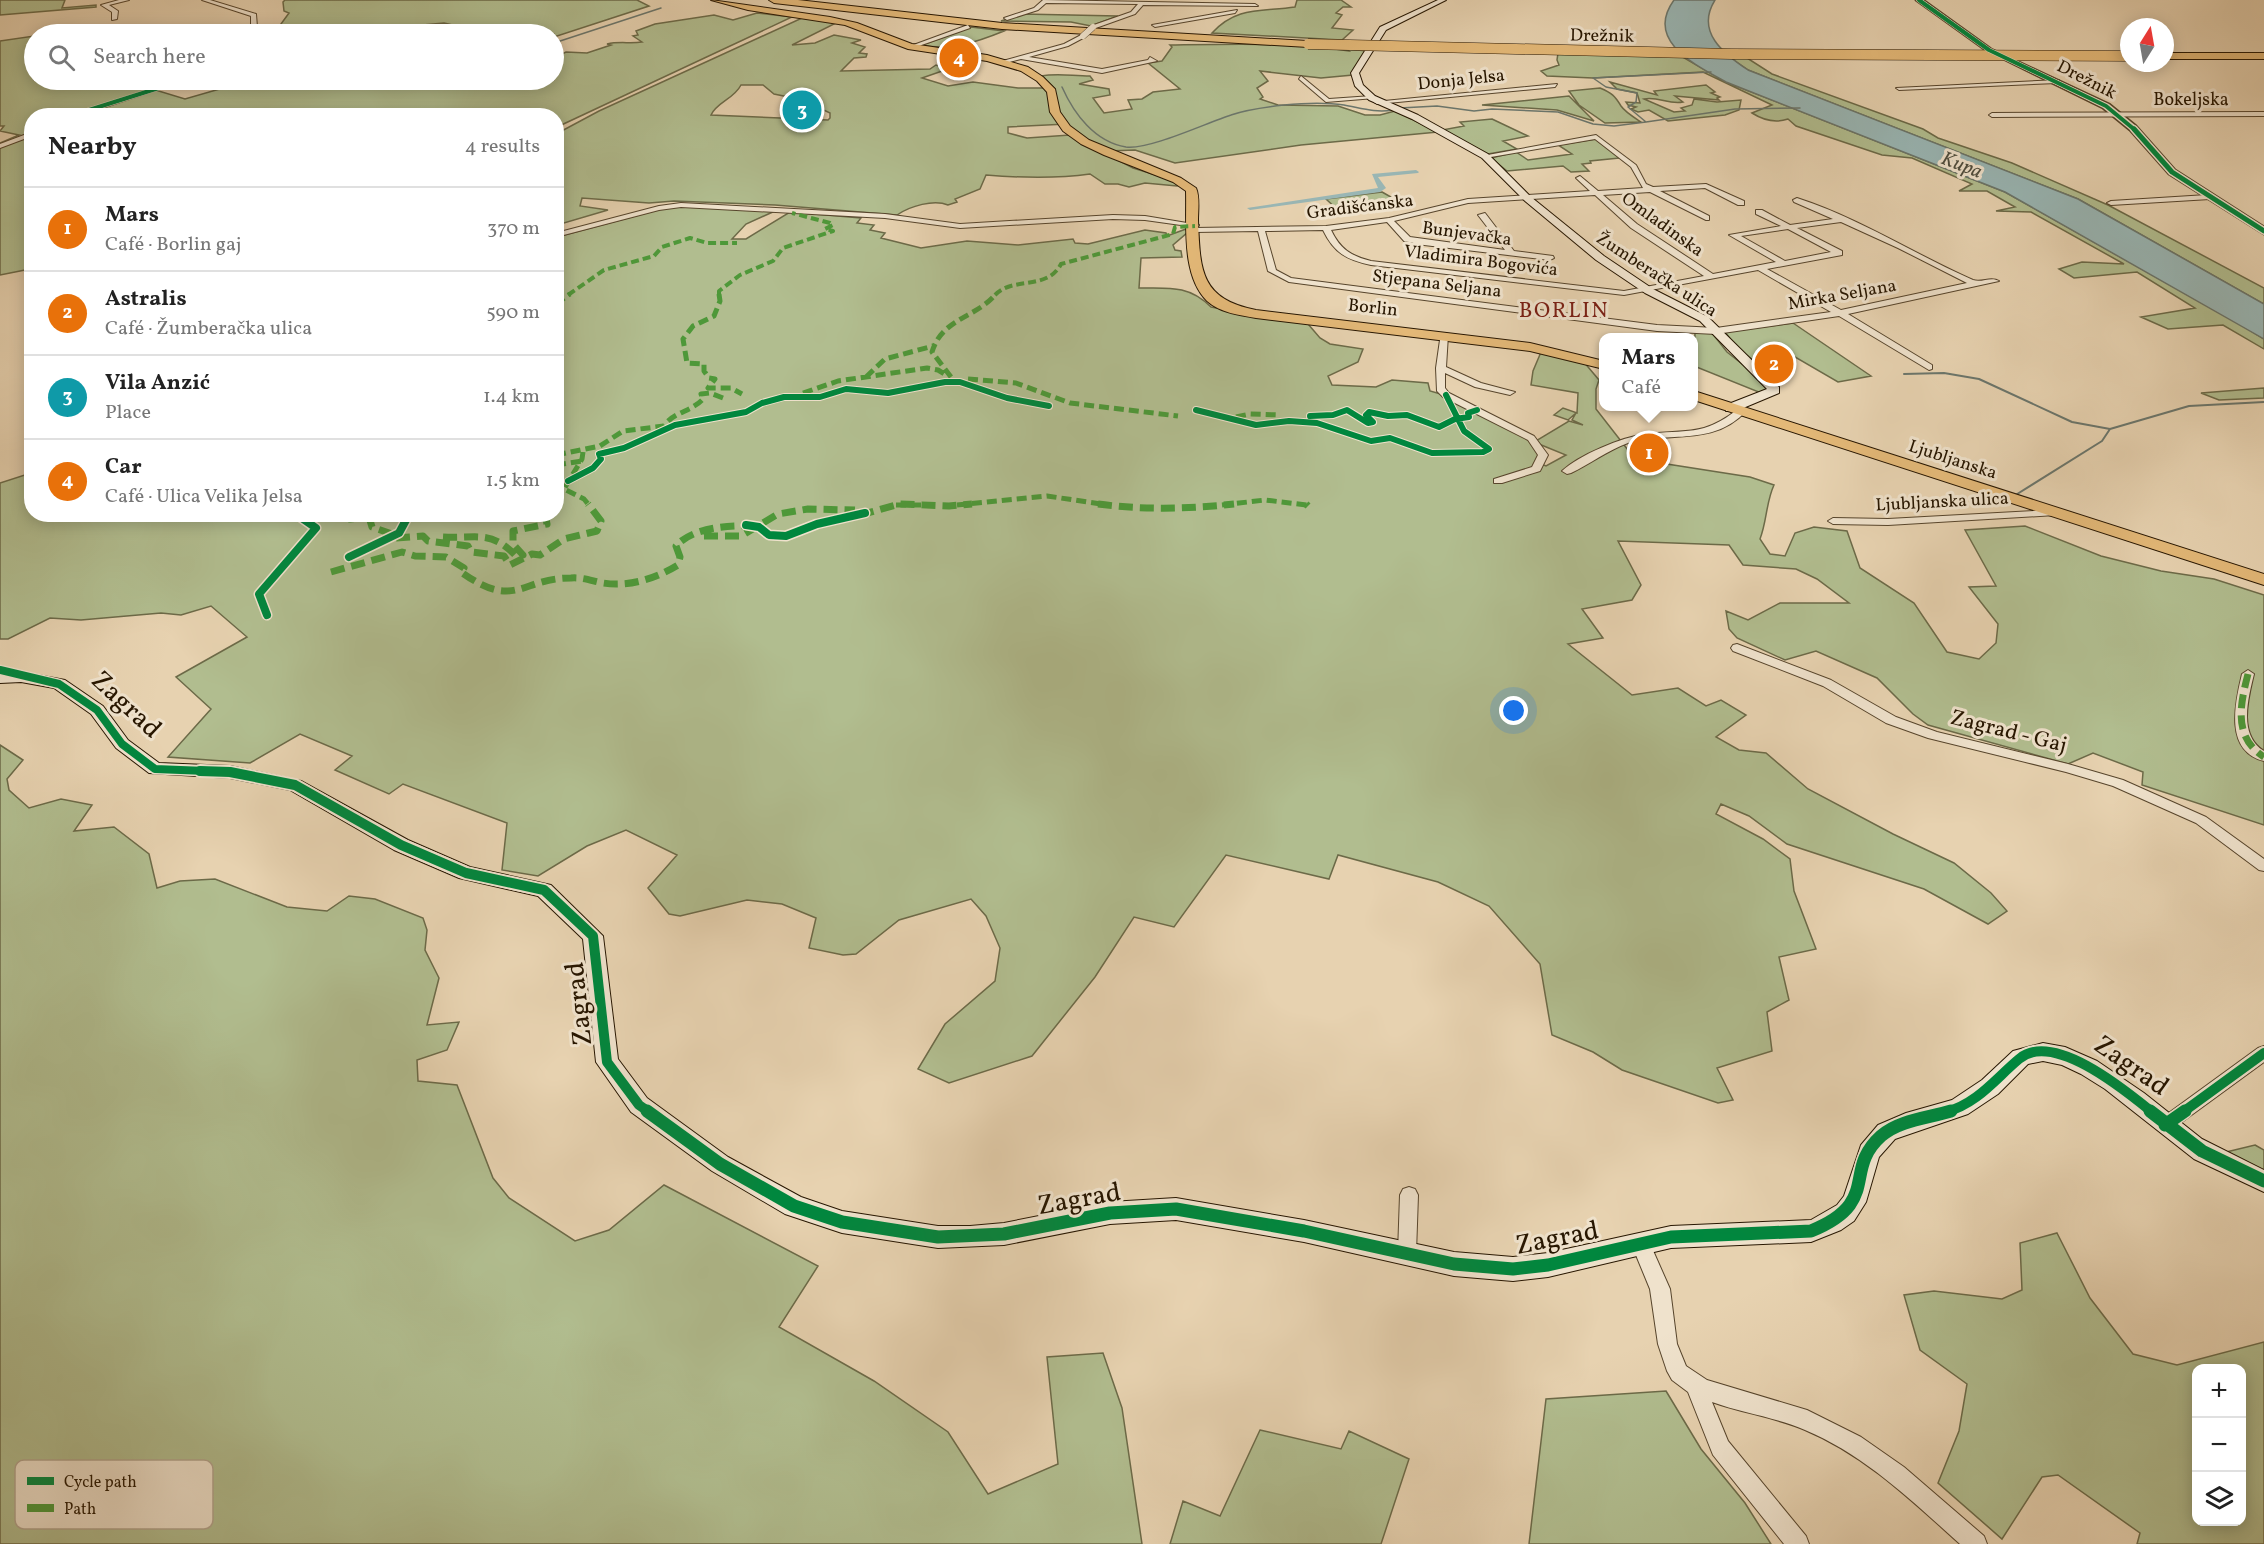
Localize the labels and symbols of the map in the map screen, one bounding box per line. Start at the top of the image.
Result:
north arrow [2120,18,2174,72]
street label: Drežnik [1570,23,1634,50]
pin: 4 [940,36,978,80]
street label: Drežnik [2052,55,2121,106]
street label: Donja Jelsa [1416,63,1506,98]
pin: 3 [782,88,822,132]
street label: Bokeljska [2153,88,2229,113]
water label: Kupa [1937,145,1986,186]
street label: Omladinska [1616,187,1708,264]
street label: Gradišćanska [1305,189,1415,226]
street label: Bunjevačka [1420,216,1513,253]
street label: Žumberačka ulica [1591,227,1722,324]
street label: Vladimira Bogovića [1402,240,1559,283]
street label: Stjepana Seljana [1371,264,1503,305]
street label: Mirka Seljana [1786,274,1898,317]
street label: Borlin [1347,293,1399,324]
district label: BORLIN [1519,296,1609,327]
pin: 2 [1754,342,1794,386]
pin: 1 [1630,430,1668,476]
street label: Ljubljanska [1905,434,2000,486]
street label: Ljubljanska ulica [1875,487,2009,518]
street label: Zagrad [82,663,169,748]
your location [1499,696,1528,725]
street label: Zagrad - Gaj [1947,703,2070,762]
street label: Zagrad [557,960,603,1048]
street label: Zagrad [2085,1027,2176,1106]
street label: Zagrad [1035,1174,1124,1226]
street label: Zagrad [1512,1212,1602,1266]
legend [15,1460,213,1529]
text: Cycle path [64,1472,137,1494]
text: Path [64,1499,96,1521]

